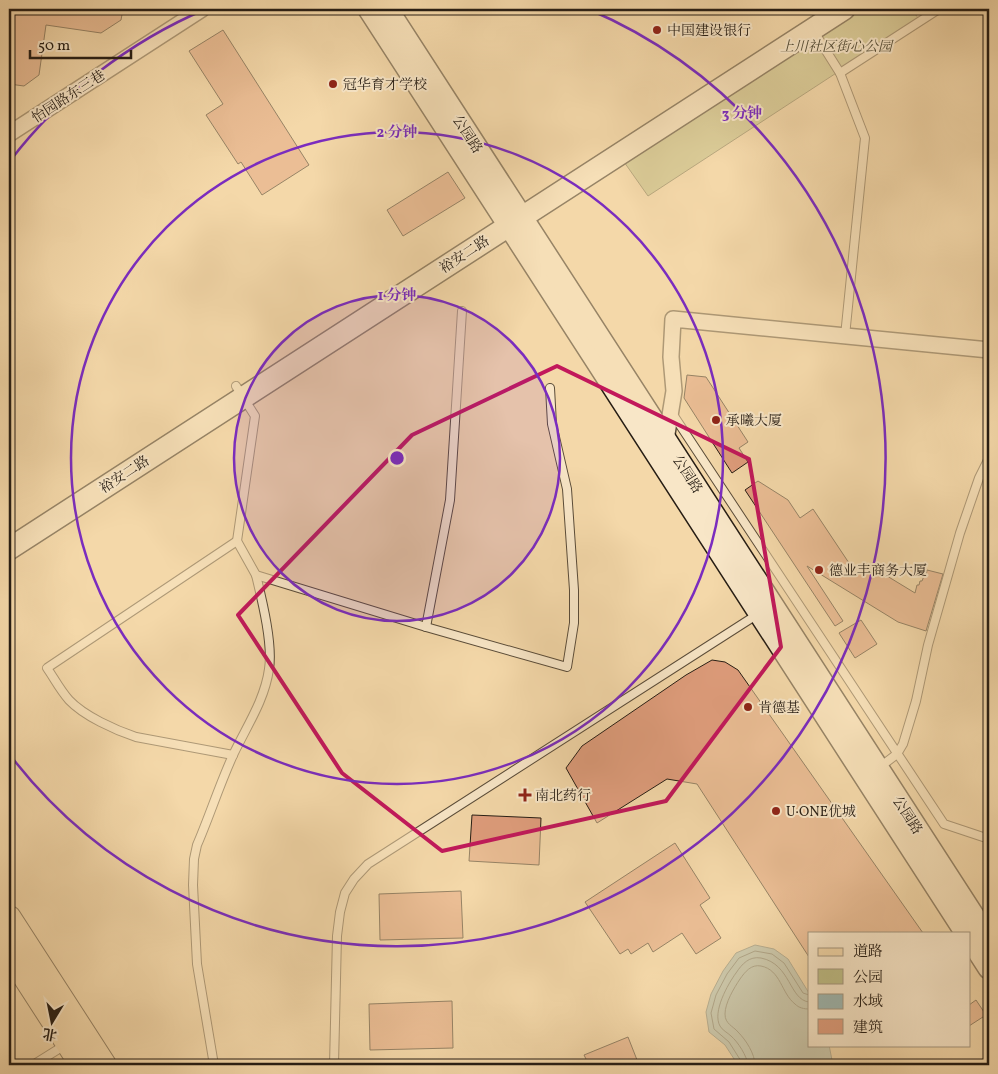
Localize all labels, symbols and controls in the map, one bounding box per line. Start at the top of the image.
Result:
place label: 中国建设银行 [667,22,751,41]
marker: 中国建设银行 [651,24,663,36]
scale bar [30,28,131,60]
text: 50 m [38,36,70,57]
park label: 上川社区街心公园 [780,38,894,57]
street label: 怡园路东三巷 [28,66,109,128]
place label: 冠华育才学校 [343,76,427,95]
marker: 冠华育才学校 [327,78,339,90]
text: 3 分钟 [722,104,762,125]
street label: 公园路 [447,112,486,158]
text: 2 分钟 [377,123,417,144]
street label: 裕安二路 [436,232,493,278]
text: 1 分钟 [377,286,417,307]
place label: 承曦大厦 [726,412,782,431]
marker: 承曦大厦 [710,414,722,426]
centre of rings [388,449,406,467]
street label: 裕安二路 [96,452,153,498]
street label: 公园路 [667,452,706,498]
place label: 德业丰商务大厦 [829,562,927,581]
marker: 德业丰商务大厦 [813,564,825,576]
place label: 肯德基 [758,699,800,718]
marker: 肯德基 [742,701,754,713]
place label: 南北药行 [535,787,591,806]
marker: 南北药行 [519,789,531,801]
street label: 公园路 [887,793,926,839]
place label: U·ONE优城 [786,803,856,822]
marker: U·ONE优城 [770,805,782,817]
legend [808,932,970,1046]
text: 道路 [853,942,883,963]
text: 公园 [853,968,883,989]
text: 水域 [853,992,883,1013]
north arrow [28,996,78,1046]
text: 建筑 [853,1018,883,1039]
text: 北 [41,1023,59,1044]

